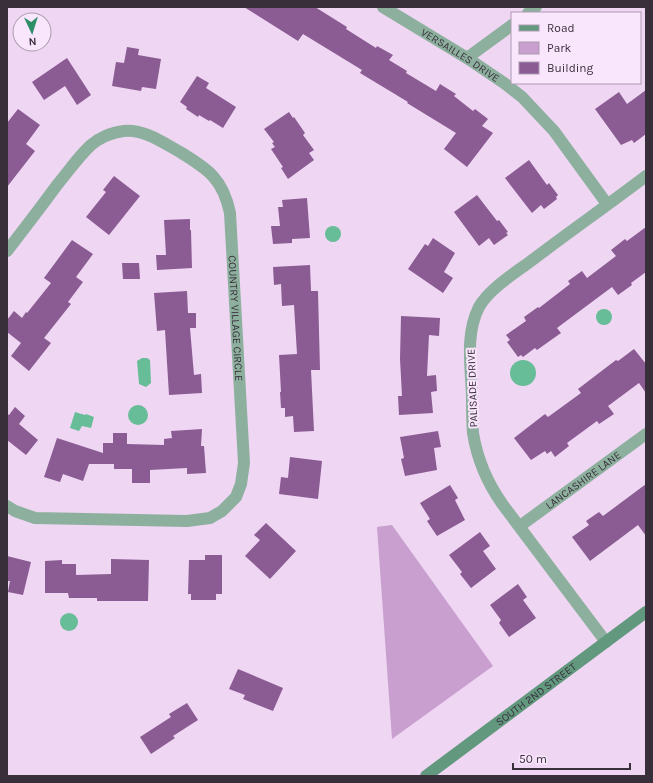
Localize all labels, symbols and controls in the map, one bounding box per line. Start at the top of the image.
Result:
north arrow [12,12,52,52]
legend [511,12,641,84]
text: Road [547,21,575,35]
street label: VERSAILLES DRIVE [418,26,502,85]
text: N [28,35,37,48]
text: Park [547,41,572,55]
text: Building [547,61,594,75]
street label: COUNTRY VILLAGE CIRCLE [225,255,245,382]
street label: PALISADE DRIVE [465,348,480,428]
street label: LANCASHIRE LANE [543,449,623,512]
street label: SOUTH 2ND STREET [493,660,579,729]
scale bar [513,745,630,771]
text: 50 m [519,752,547,766]

